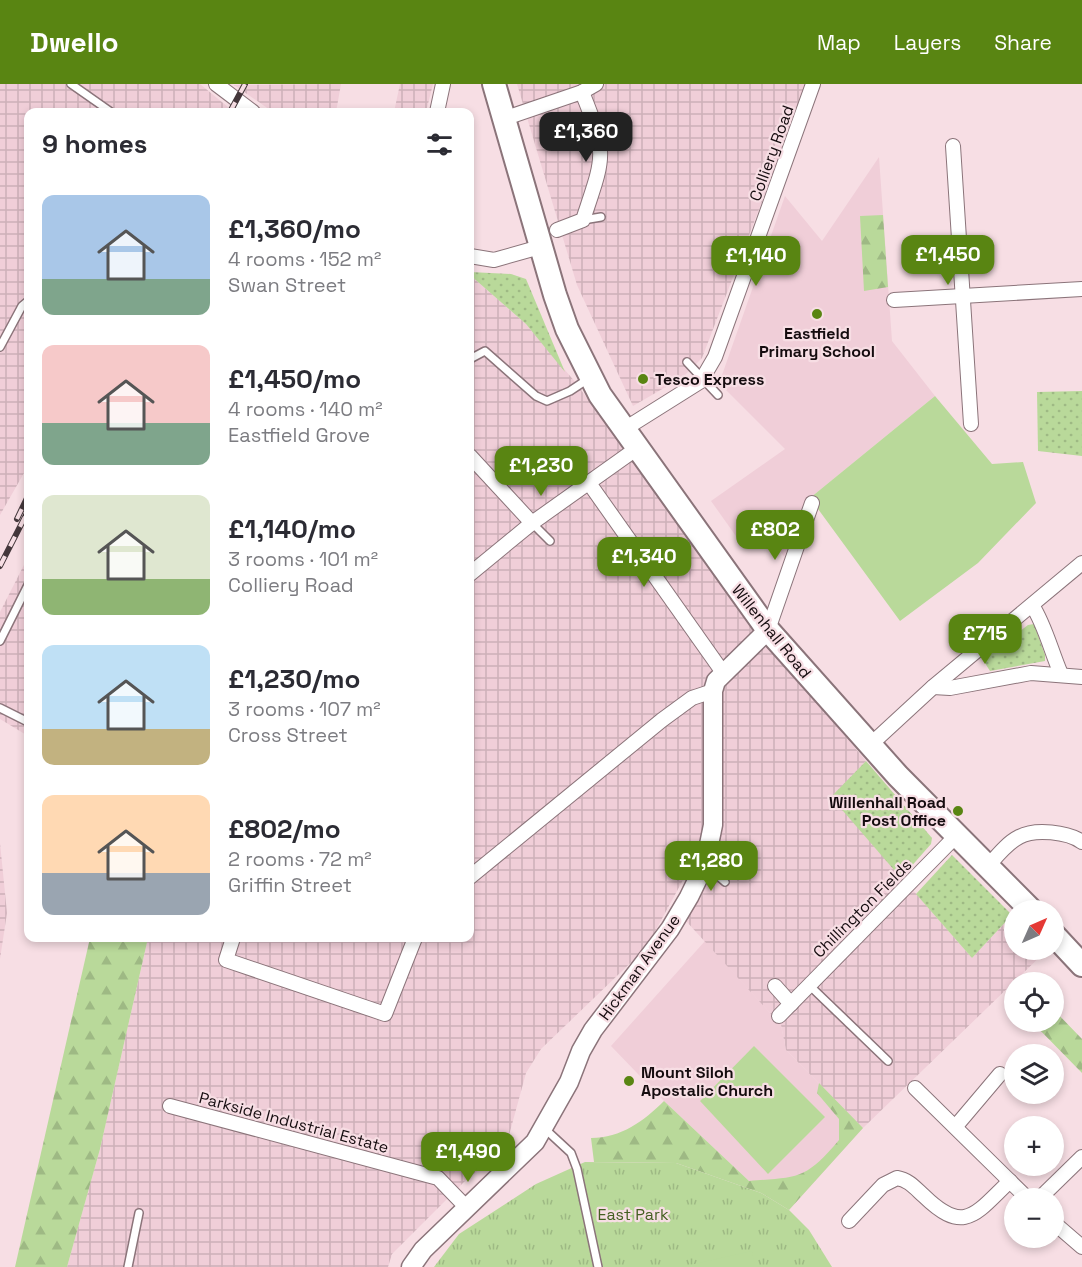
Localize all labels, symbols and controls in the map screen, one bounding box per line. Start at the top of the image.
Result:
text: Dwello [30,24,119,60]
text: Map [817,29,861,56]
text: Layers [894,29,961,56]
text: Share [994,29,1052,56]
street label: Colliery Road [744,102,799,204]
pin: £1,360 [537,112,635,163]
text: £1,360 [553,118,619,144]
text: 9 homes [42,127,147,161]
icon: filters [423,128,456,161]
text: £1,360/mo [228,212,361,246]
icon: home [90,219,162,291]
pin: £1,450 [899,235,997,286]
pin: £1,140 [707,236,805,287]
text: £1,450 [915,241,981,267]
text: £1,140 [725,242,787,268]
text: 4 rooms · 152 m² [228,246,381,272]
text: Swan Street [228,272,346,298]
marker: Eastfield Primary School [810,307,824,321]
place label: Eastfield Primary School [759,323,875,362]
text: £1,450/mo [228,362,361,396]
icon: home [90,369,162,441]
place label: Tesco Express [655,369,764,390]
marker: Tesco Express [636,372,650,386]
text: 4 rooms · 140 m² [228,396,383,422]
text: Eastfield Grove [228,422,370,448]
pin: £1,230 [492,446,590,497]
text: £1,230 [509,452,573,478]
pin: £802 [739,510,811,561]
text: £1,140/mo [228,512,356,546]
text: £802 [750,516,800,542]
icon: home [90,519,162,591]
pin: £1,340 [595,537,693,588]
text: £1,340 [611,543,677,569]
text: 3 rooms · 101 m² [228,546,378,572]
text: Colliery Road [228,572,354,598]
street label: Willenhall Road [727,580,816,683]
pin: £715 [949,614,1021,665]
text: £715 [963,620,1007,646]
text: £1,230/mo [228,662,360,696]
icon: home [90,669,162,741]
text: 3 rooms · 107 m² [228,696,381,722]
text: Cross Street [228,722,348,748]
place label: Willenhall Road Post Office [829,792,946,831]
marker: Willenhall Road Post Office [951,804,965,818]
text: £802/mo [228,812,341,846]
icon: home [90,819,162,891]
pin: £1,280 [662,841,760,892]
text: 2 rooms · 72 m² [228,846,372,872]
text: £1,280 [679,847,743,873]
street label: Chillington Fields [808,854,916,962]
text: Griffin Street [228,872,352,898]
north arrow [1004,900,1064,960]
map controls [1004,900,1064,1248]
street label: Hickman Avenue [594,910,685,1024]
button: locate [1004,972,1064,1032]
button: layers [1004,1044,1064,1104]
place label: Mount Siloh Apostalic Church [641,1062,773,1101]
marker: Mount Siloh Apostalic Church [622,1074,636,1088]
street label: Parkside Industrial Estate [197,1087,391,1158]
button: + [1004,1116,1064,1176]
pin: £1,490 [419,1132,517,1183]
text: £1,490 [435,1138,501,1164]
button: − [1004,1188,1064,1248]
park label: East Park [597,1204,669,1225]

